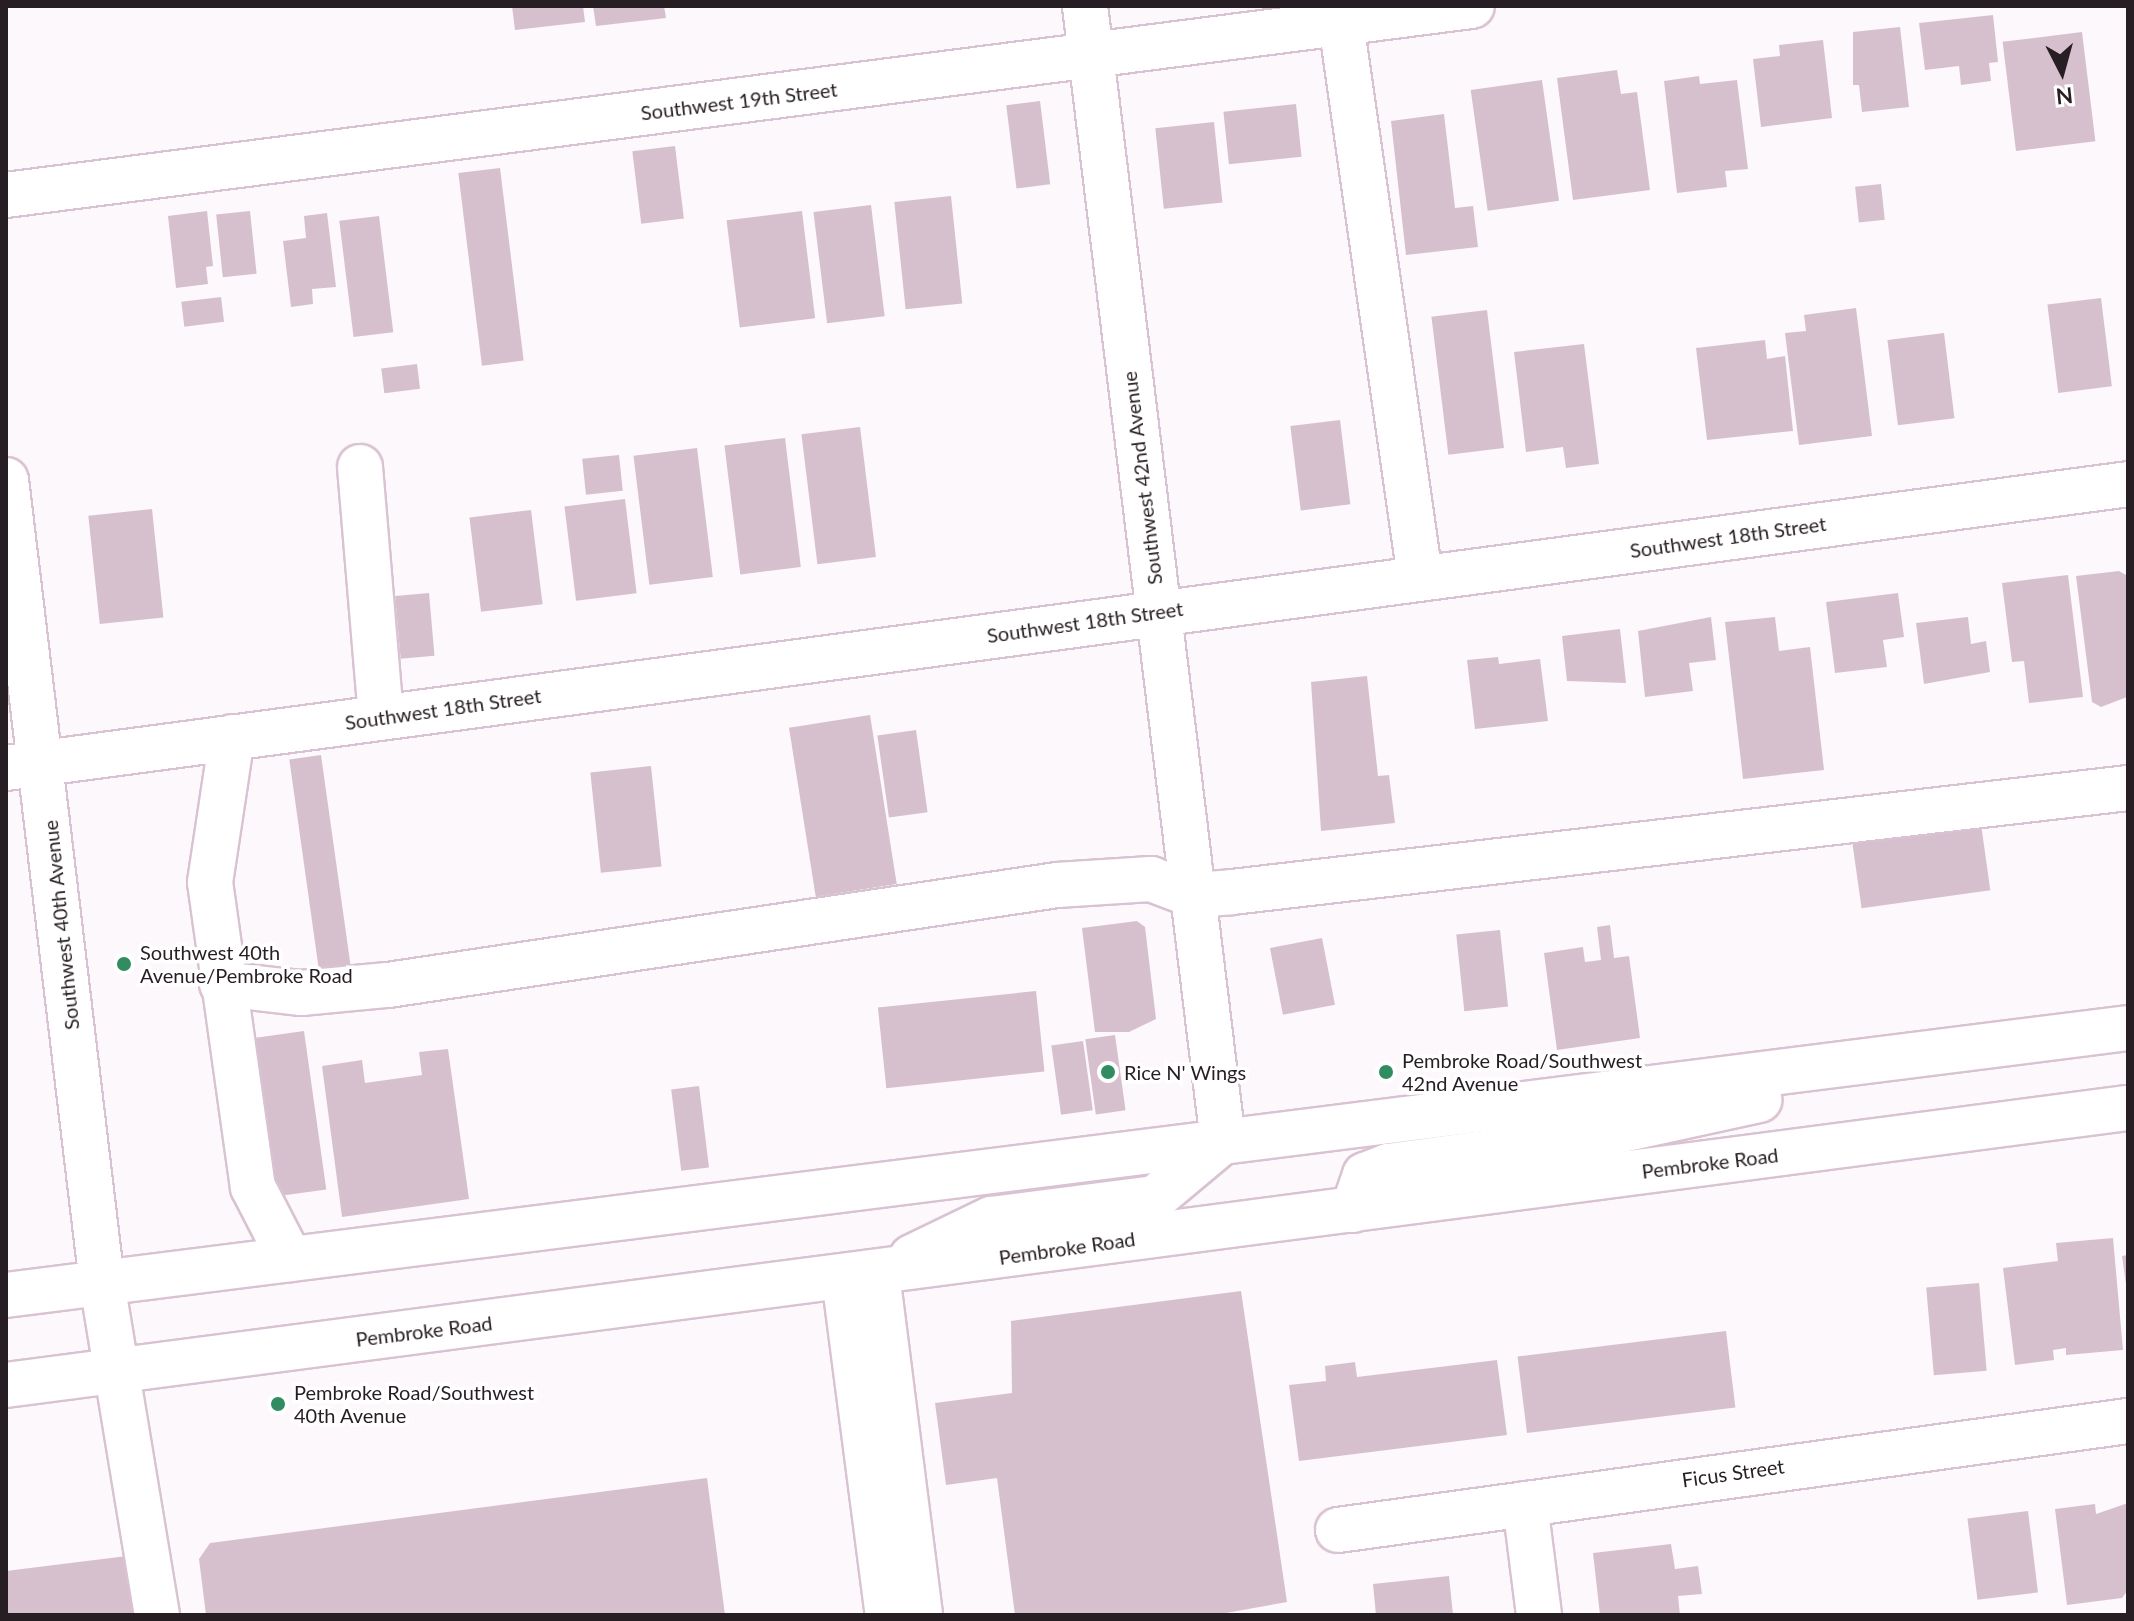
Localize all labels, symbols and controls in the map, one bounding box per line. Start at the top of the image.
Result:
north arrow [2022,32,2102,112]
street label: Southwest 19th Street [639,77,839,125]
text: N [2055,82,2074,111]
street label: Southwest 42nd Avenue [1117,370,1167,586]
street label: Southwest 18th Street [1628,511,1828,563]
street label: Southwest 18th Street [985,596,1185,648]
street label: Southwest 18th Street [343,683,543,735]
street label: Southwest 40th Avenue [38,819,84,1031]
place label: Southwest 40th Avenue/Pembroke Road [140,940,353,987]
marker: Southwest 40th Avenue/Pembroke Road [115,955,133,973]
place label: Pembroke Road/Southwest 42nd Avenue [1402,1048,1642,1095]
place label: Rice N' Wings [1124,1060,1246,1084]
marker: Rice N' Wings [1099,1063,1117,1081]
marker: Pembroke Road/Southwest 42nd Avenue [1377,1063,1395,1081]
street label: Pembroke Road [1640,1143,1780,1183]
street label: Pembroke Road [997,1227,1137,1269]
street label: Pembroke Road [354,1311,494,1351]
place label: Pembroke Road/Southwest 40th Avenue [294,1380,534,1427]
marker: Pembroke Road/Southwest 40th Avenue [269,1395,287,1413]
street label: Ficus Street [1680,1454,1786,1492]

